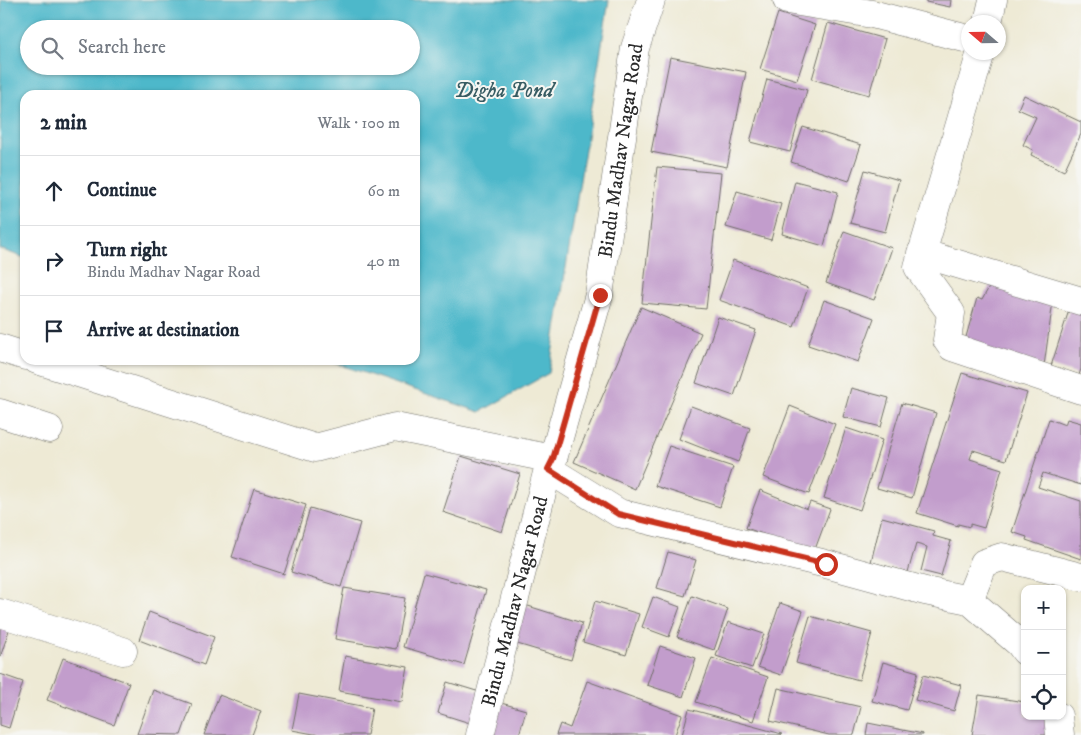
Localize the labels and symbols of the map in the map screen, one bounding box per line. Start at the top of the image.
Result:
north arrow [961,15,1006,60]
street label: Bindu Madhav Nagar Road [594,42,650,260]
water label: Digha Pond [455,78,556,104]
route end [589,284,612,307]
street label: Bindu Madhav Nagar Road [477,494,555,710]
route start [815,553,838,576]

